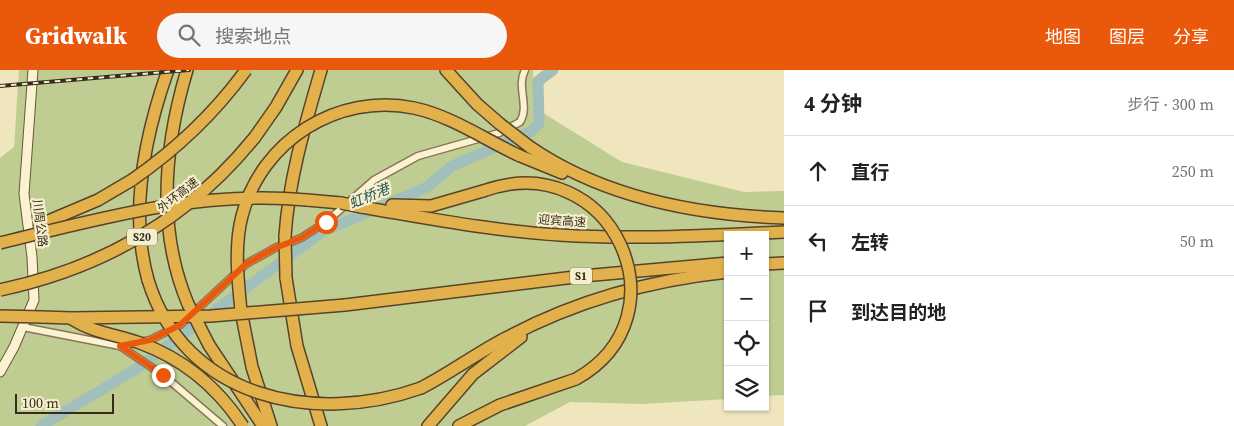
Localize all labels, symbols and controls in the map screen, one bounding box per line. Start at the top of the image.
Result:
search box [157,13,507,58]
text: Gridwalk [25,19,127,52]
icon: search [175,21,203,49]
text: 搜索地点 [215,23,291,49]
text: 地图 [1045,24,1081,49]
text: 图层 [1109,24,1145,49]
text: 分享 [1173,24,1209,49]
text: 4 分钟 [804,89,862,118]
text: 步行 · 300 m [1128,93,1214,115]
icon: ahead [804,157,832,185]
text: 直行 [851,159,889,185]
text: 250 m [1172,160,1214,182]
street label: 外环高速 [154,174,202,216]
water label: 虹桥港 [346,178,394,213]
street label: 川周公路 [29,198,51,248]
route start [315,211,338,234]
street label: 迎宾高速 [537,211,587,231]
icon: left [804,227,832,255]
road number: S20 [127,228,157,246]
text: 左转 [851,229,889,255]
text: 50 m [1180,230,1214,252]
map controls [724,231,769,411]
button: + [724,231,769,276]
road number: S1 [570,268,592,285]
button: − [724,276,769,321]
icon: arrive [804,297,832,325]
text: 到达目的地 [851,299,946,325]
button: locate [724,321,769,366]
route end [152,364,175,387]
button: layers [724,366,769,411]
scale bar [15,391,114,414]
text: 100 m [22,393,59,413]

